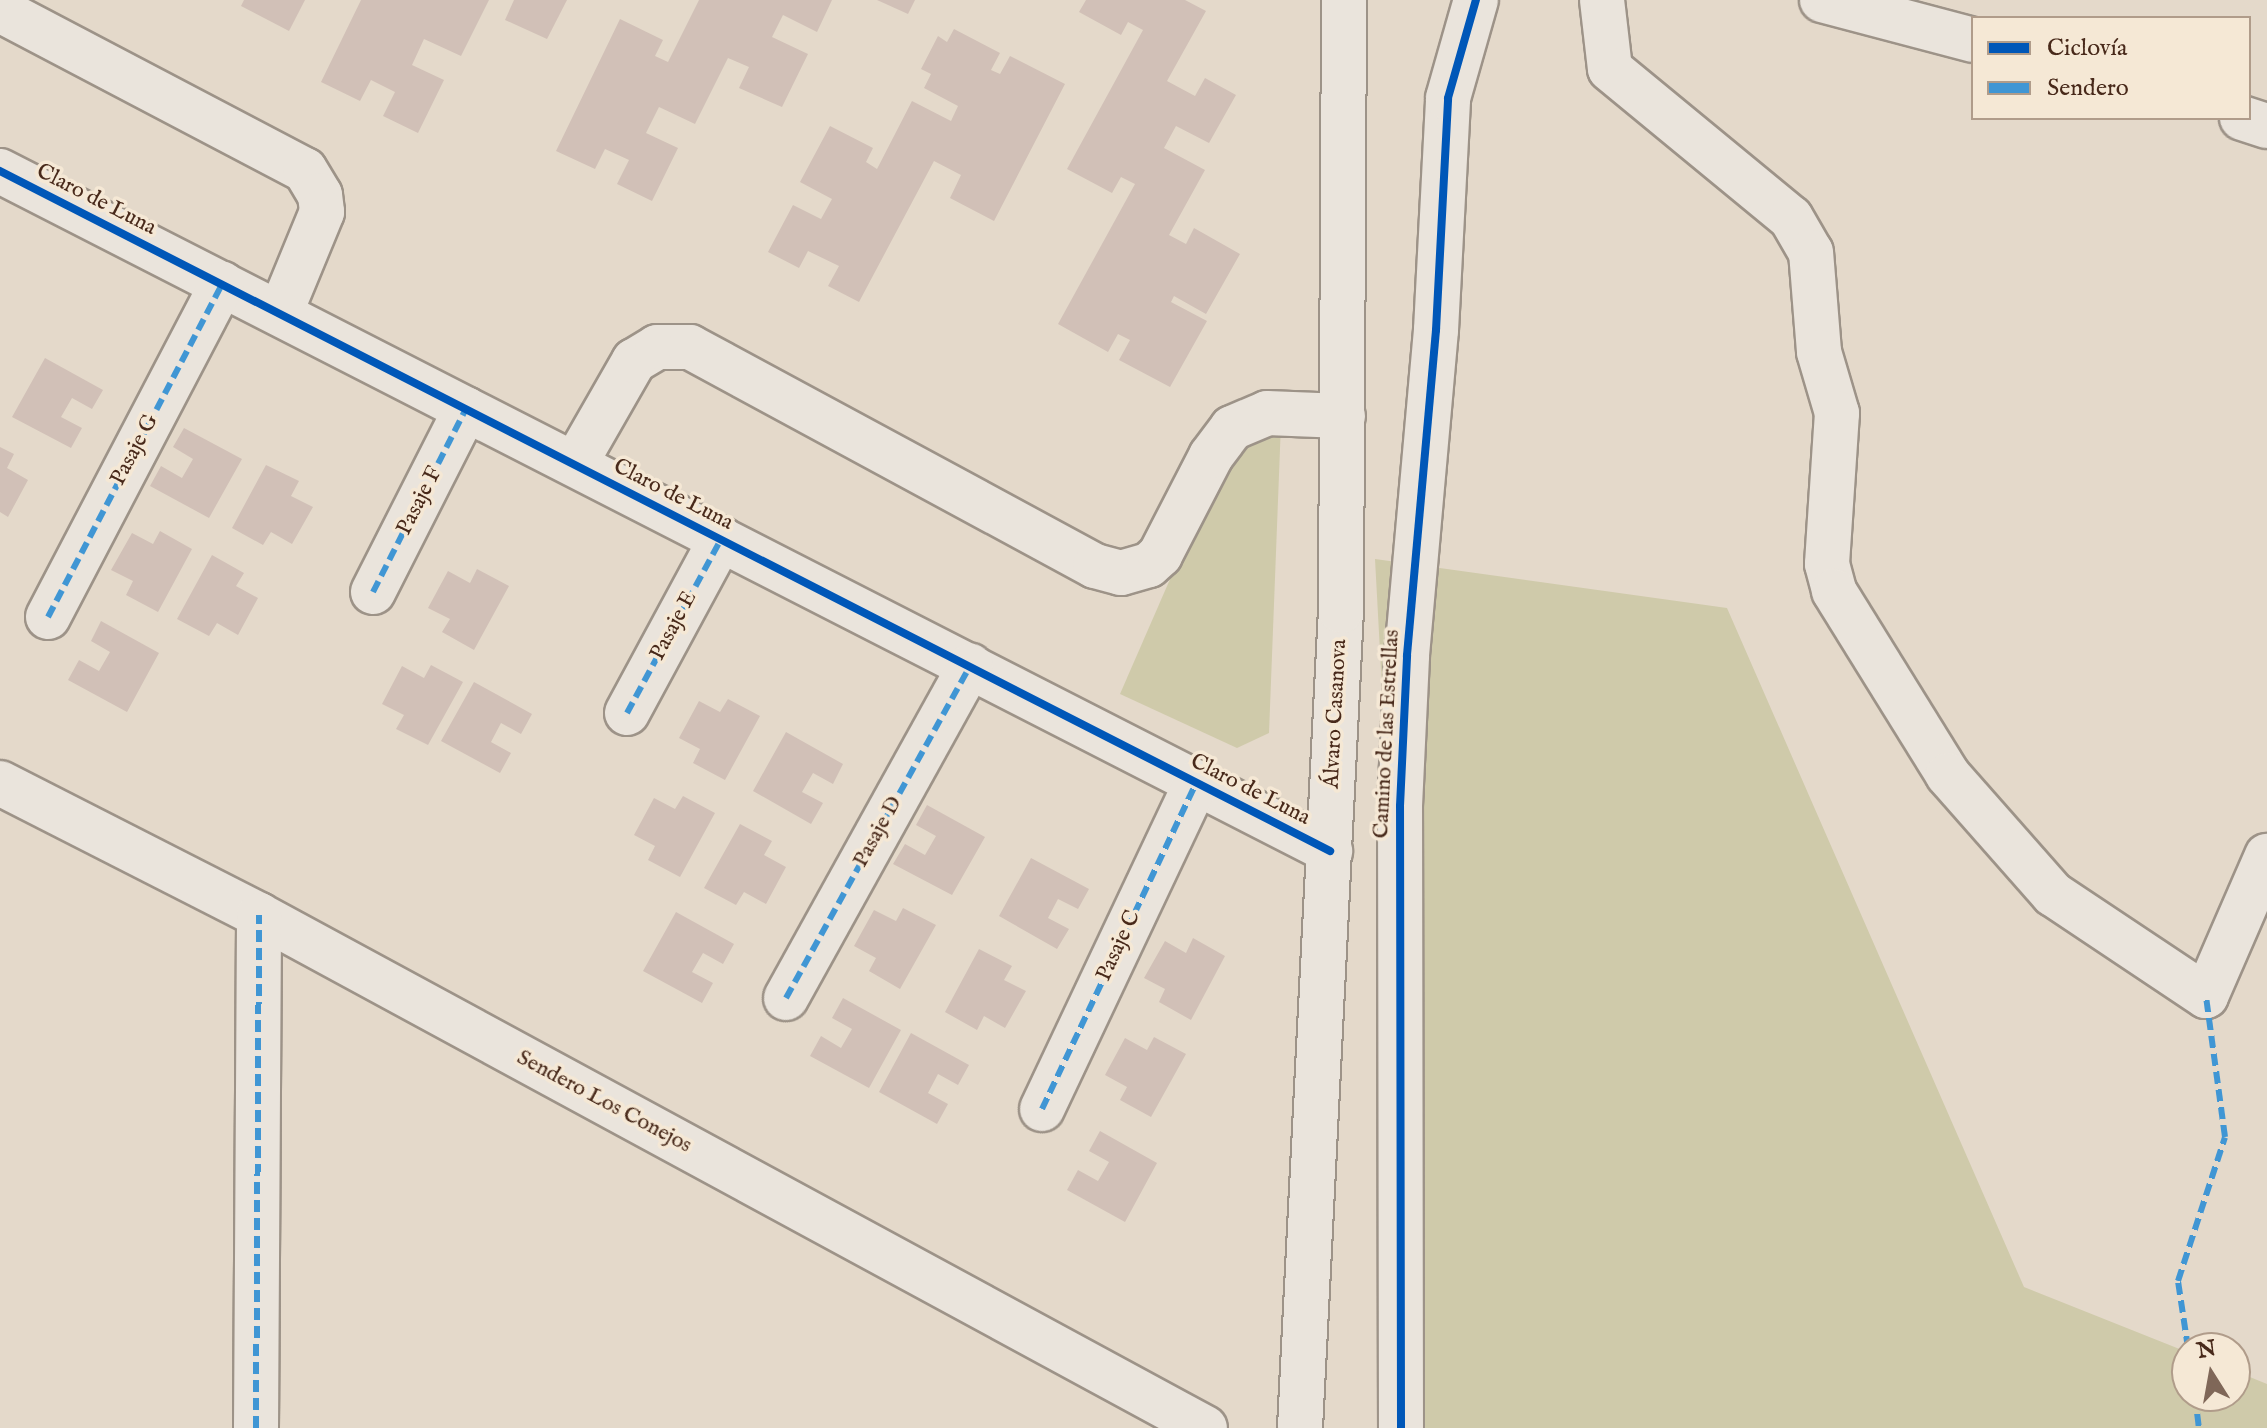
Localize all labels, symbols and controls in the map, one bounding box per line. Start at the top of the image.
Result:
legend [1971,16,2251,120]
text: Ciclovía [2047,33,2127,64]
text: Sendero [2047,73,2129,104]
street label: Claro de Luna [32,159,160,241]
street label: Pasaje G [105,410,165,490]
street label: Claro de Luna [609,454,737,536]
street label: Pasaje F [392,462,448,540]
street label: Pasaje E [645,587,703,665]
street label: Camino de las Estrellas [1368,629,1406,839]
street label: Álvaro Casanova [1319,639,1353,789]
street label: Claro de Luna [1186,749,1314,831]
street label: Pasaje D [848,792,908,872]
street label: Pasaje C [1091,906,1147,986]
street label: Sendero Los Conejos [512,1045,696,1159]
north arrow [2171,1332,2251,1412]
text: N [2195,1335,2219,1366]

